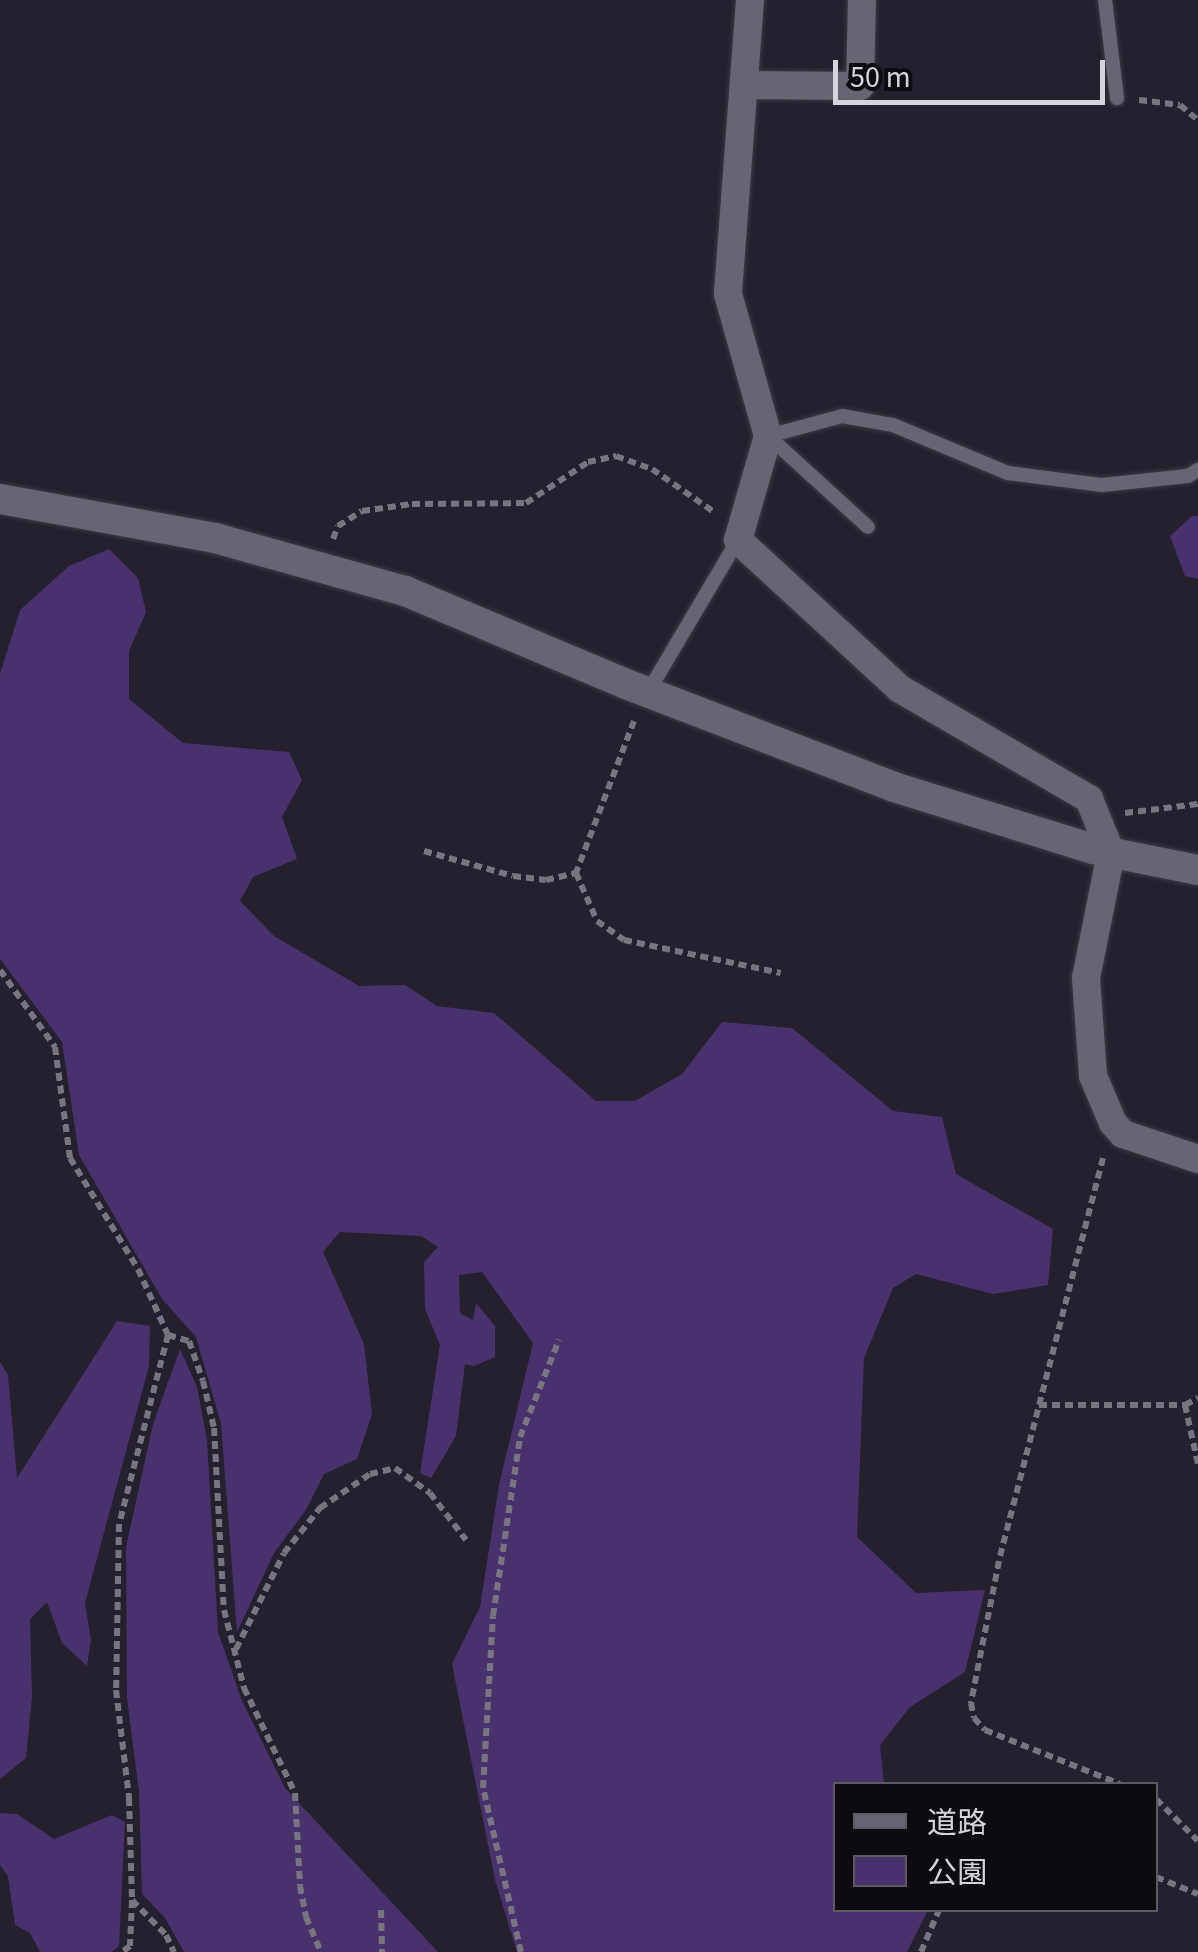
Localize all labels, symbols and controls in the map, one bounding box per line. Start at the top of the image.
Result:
scale bar [838,40,1110,102]
text: 50 m [850,56,911,99]
legend [833,1782,1158,1912]
text: 道路 [927,1802,987,1845]
text: 公園 [927,1852,987,1895]

